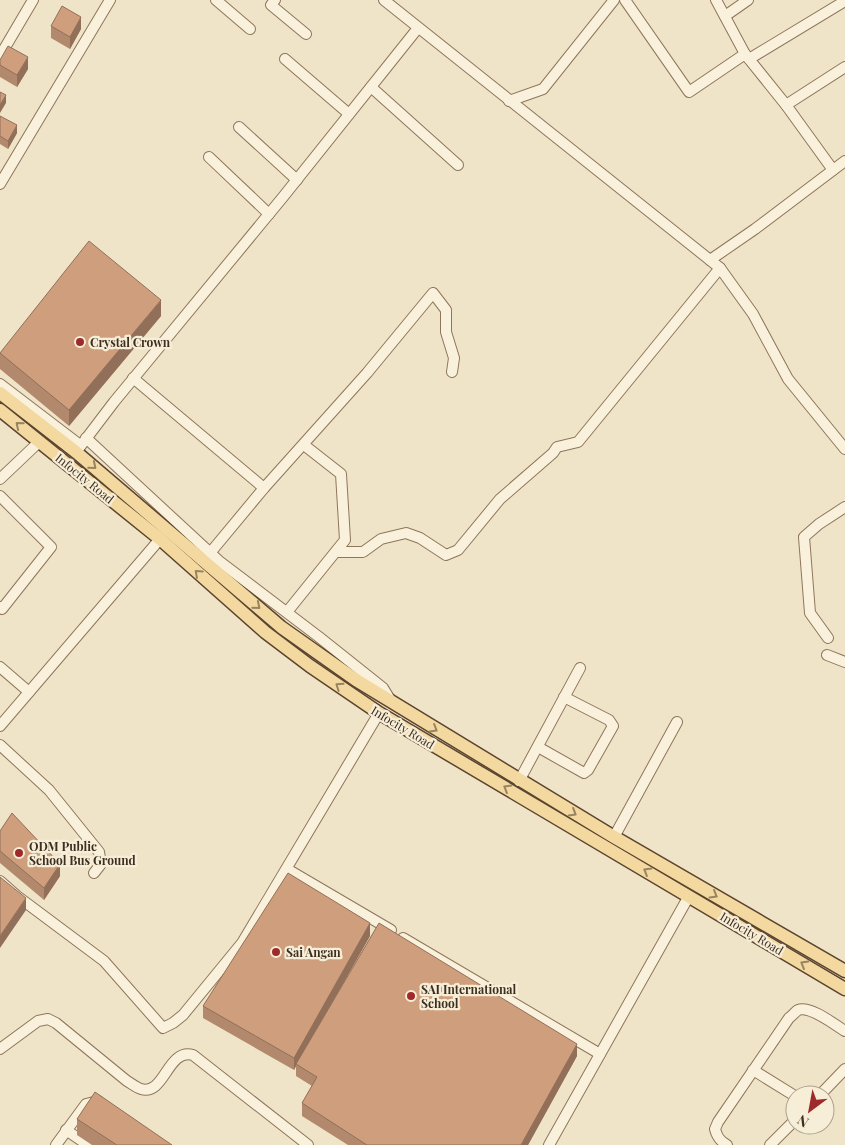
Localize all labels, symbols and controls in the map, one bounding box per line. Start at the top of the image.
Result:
place label: Crystal Crown [90,334,171,350]
marker: Crystal Crown [74,336,86,348]
one-way arrow [16,423,25,431]
street label: Infocity Road [52,449,118,507]
one-way arrow [88,460,97,469]
one-way arrow [195,570,204,579]
one-way arrow [251,600,260,609]
one-way arrow [335,683,344,692]
street label: Infocity Road [368,702,438,752]
one-way arrow [429,723,438,732]
one-way arrow [504,785,513,795]
one-way arrow [568,806,577,816]
place label: ODM Public School Bus Ground [29,838,136,868]
marker: ODM Public School Bus Ground [13,847,25,859]
one-way arrow [643,867,652,877]
one-way arrow [708,888,717,898]
street label: Infocity Road [717,908,787,958]
place label: Sai Angan [286,944,341,960]
marker: Sai Angan [270,946,282,958]
one-way arrow [801,960,810,970]
place label: SAI International School [421,981,517,1011]
marker: SAI International School [405,990,417,1002]
north arrow [785,1085,835,1135]
text: N [794,1111,812,1132]

